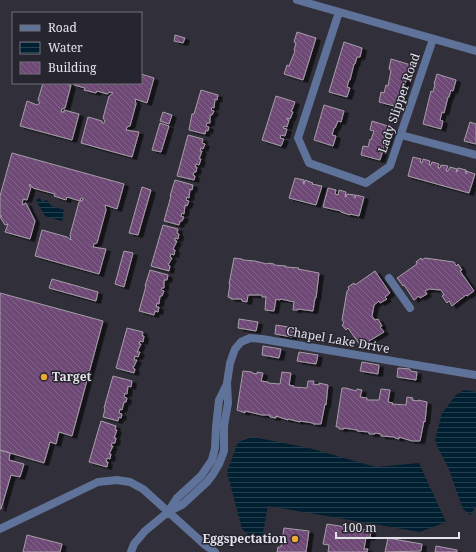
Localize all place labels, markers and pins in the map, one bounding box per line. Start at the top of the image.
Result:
place label: Target [52,368,92,385]
marker: Target [39,372,49,382]
place label: Eggspectation [203,530,287,547]
marker: Eggspectation [290,534,300,544]

